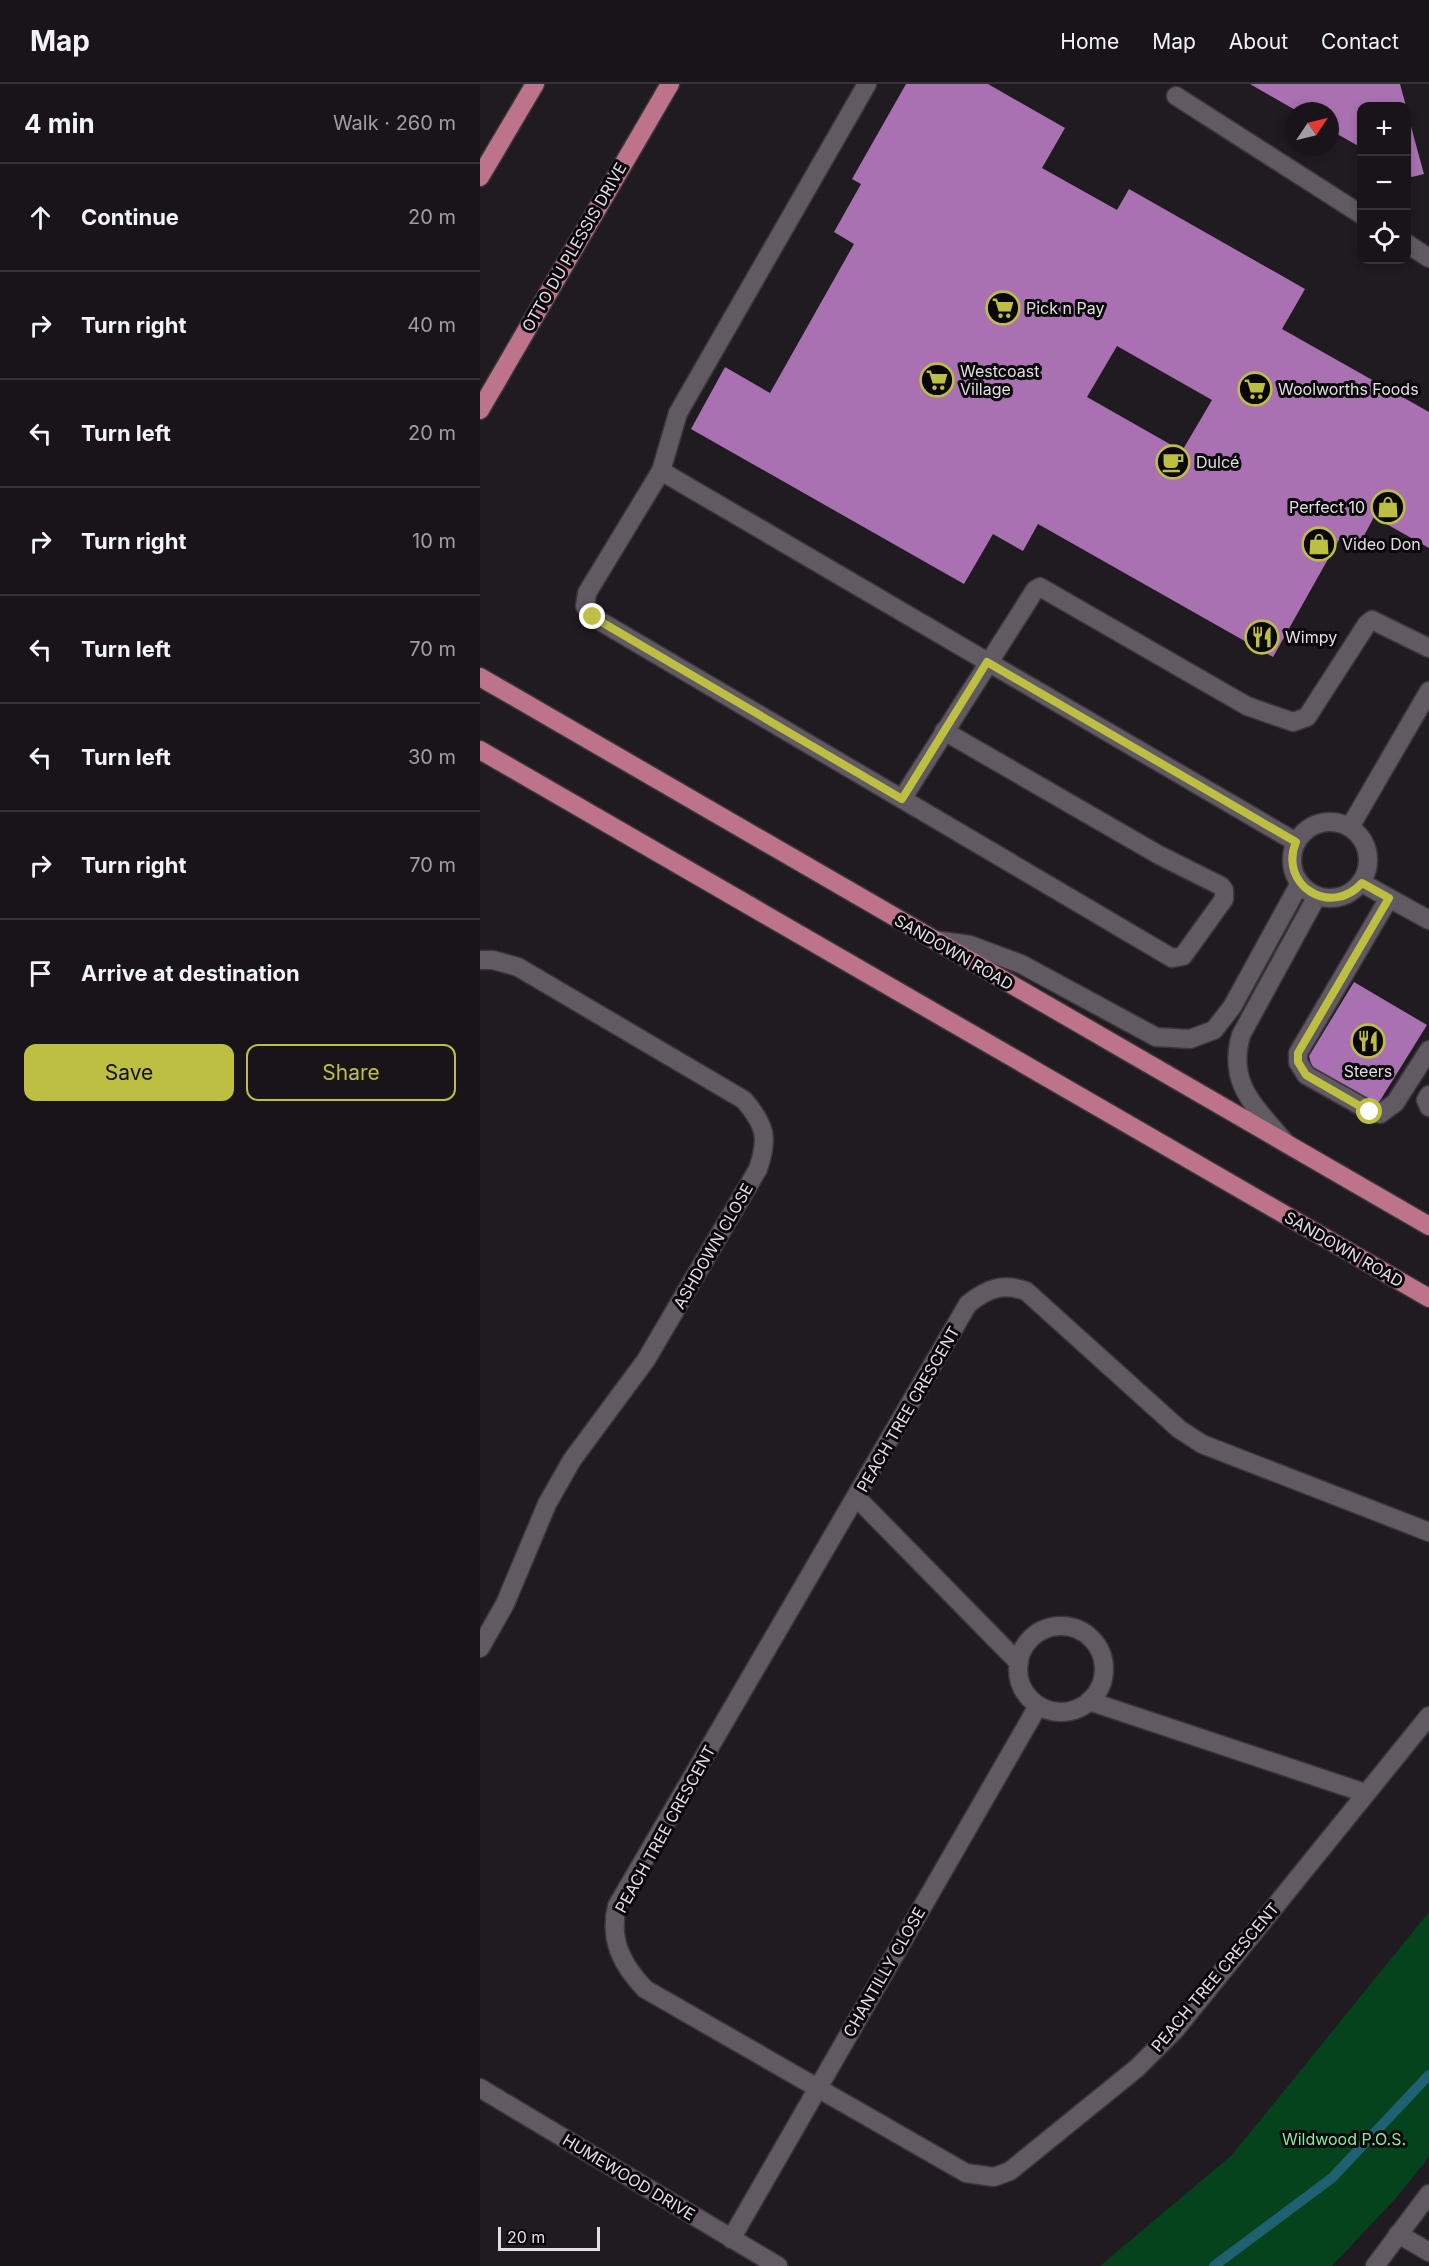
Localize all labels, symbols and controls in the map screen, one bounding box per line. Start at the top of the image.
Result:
text: Map [30,24,90,58]
text: Home [1060,29,1119,54]
text: Map [1152,29,1196,54]
text: About [1229,29,1288,54]
text: Contact [1321,29,1399,54]
north arrow [1285,102,1339,156]
map controls [1357,102,1411,264]
button: + [1357,102,1411,156]
text: 4 min [24,108,95,139]
text: Walk · 260 m [333,111,456,135]
button: − [1357,156,1411,210]
street label: OTTO DU PLESSIS DRIVE [517,159,631,335]
icon: ahead [24,201,57,234]
text: Continue [81,204,179,230]
text: 20 m [408,205,456,229]
button: locate [1357,210,1411,264]
supermarket icon: Pick n Pay [985,290,1021,326]
place label: Pick n Pay [1026,298,1104,318]
icon: right [24,309,57,342]
text: Turn right [81,312,187,338]
text: 40 m [407,313,456,337]
place label: Westcoast Village [960,361,1039,399]
supermarket icon: Westcoast Village [919,362,955,398]
supermarket icon: Woolworths Foods [1237,371,1273,407]
place label: Woolworths Foods [1278,379,1419,399]
icon: left [24,417,57,450]
text: Turn left [81,420,171,446]
text: 20 m [408,421,456,445]
cafe icon: Dulcé [1155,444,1191,480]
place label: Dulcé [1196,452,1239,472]
shop icon: Perfect 10 [1370,489,1406,525]
place label: Perfect 10 [1289,497,1365,517]
icon: right [24,525,57,558]
shop icon: Video Don [1301,526,1337,562]
text: Turn right [81,528,187,554]
text: 10 m [412,529,456,553]
place label: Video Don [1342,534,1421,554]
route end [579,603,605,629]
restaurant icon: Wimpy [1244,619,1280,655]
place label: Wimpy [1285,627,1337,647]
icon: left [24,633,57,666]
text: Turn left [81,636,171,662]
text: 70 m [409,637,456,661]
icon: left [24,741,57,774]
text: Turn left [81,744,171,770]
text: 30 m [408,745,456,769]
icon: right [24,849,57,882]
text: Turn right [81,852,187,878]
text: 70 m [409,853,456,877]
street label: SANDOWN ROAD [891,910,1017,994]
icon: arrive [24,957,57,990]
text: Arrive at destination [81,960,300,986]
restaurant icon: Steers [1350,1023,1386,1059]
button: Save [24,1044,234,1101]
button: Share [246,1044,456,1101]
place label: Steers [1344,1061,1392,1081]
route start [1356,1098,1382,1124]
street label: ASHDOWN CLOSE [669,1180,757,1312]
street label: SANDOWN ROAD [1281,1207,1407,1291]
street label: PEACH TREE CRESCENT [852,1322,964,1496]
street label: PEACH TREE CRESCENT [611,1742,719,1916]
street label: PEACH TREE CRESCENT [1147,1898,1283,2056]
street label: CHANTILLY CLOSE [839,1904,929,2040]
park label: Wildwood P.O.S. [1282,2129,1406,2149]
street label: HUMEWOOD DRIVE [559,2130,699,2224]
scale bar [498,2224,600,2252]
text: 20 m [507,2227,545,2247]

